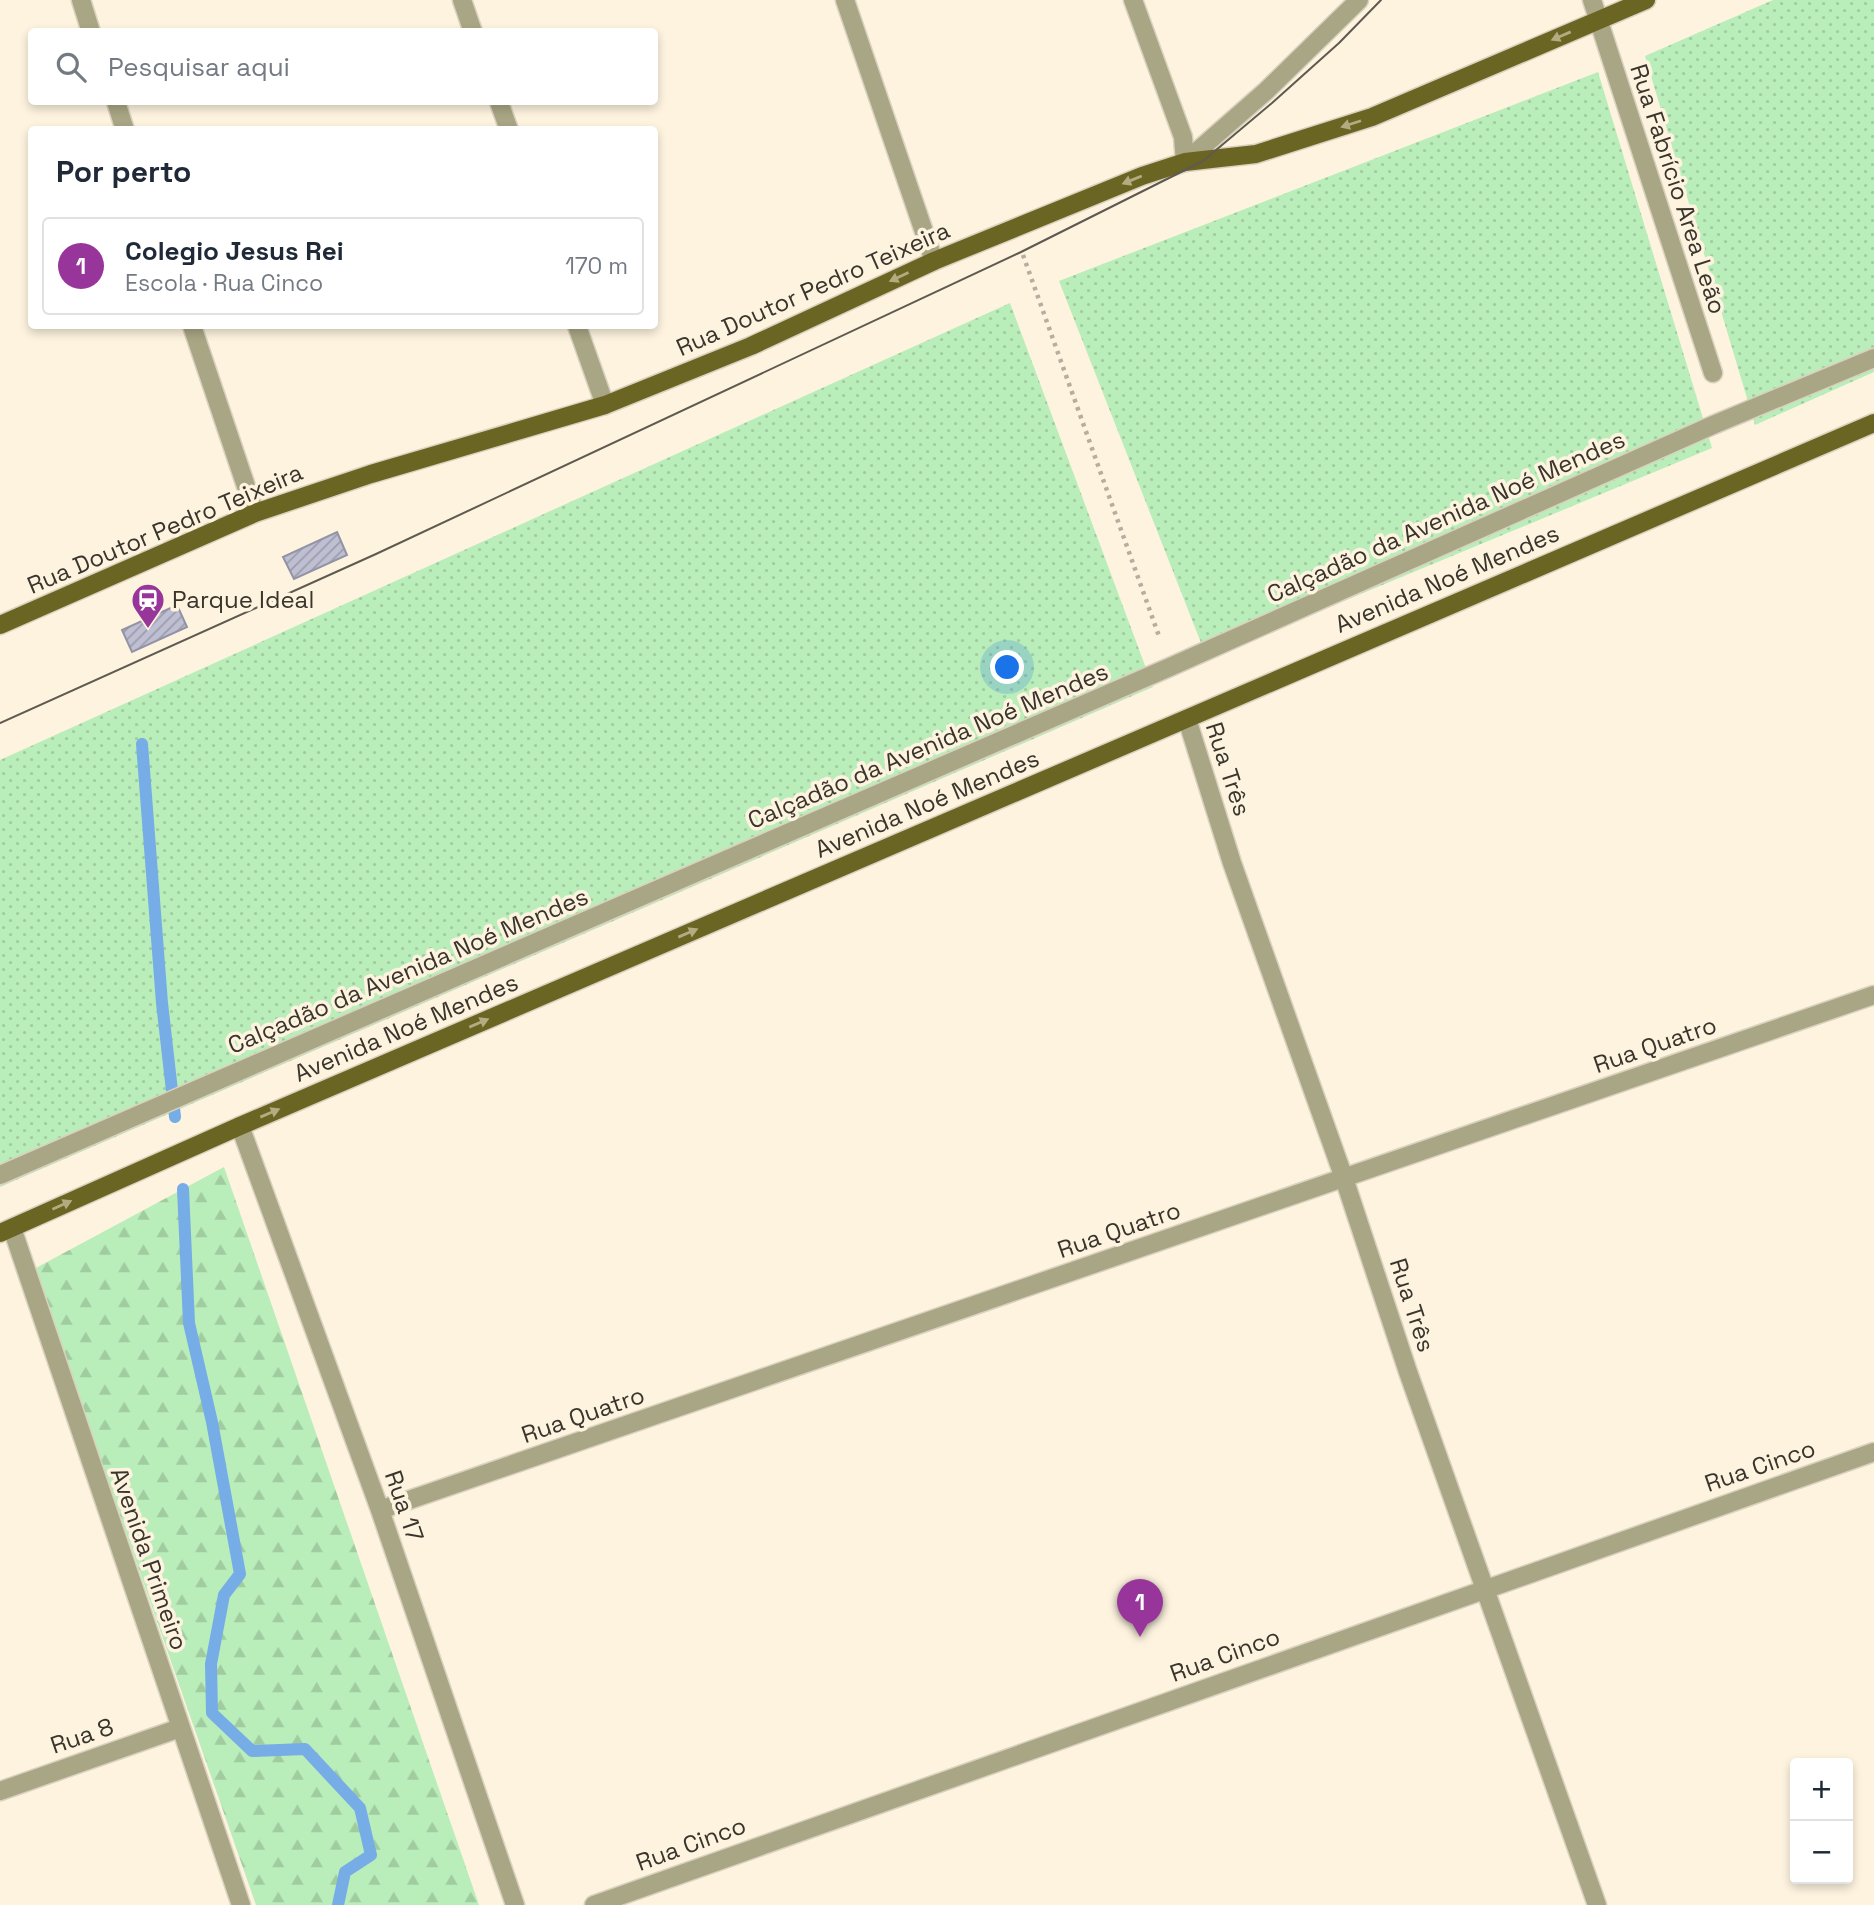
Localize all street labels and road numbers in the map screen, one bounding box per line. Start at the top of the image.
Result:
street label: Rua Fabrício Area Leão [1623,60,1734,318]
street label: Rua Doutor Pedro Teixeira [671,214,955,363]
street label: Calçadão da Avenida Noé Mendes [1263,425,1629,609]
street label: Rua Doutor Pedro Teixeira [22,456,307,601]
street label: Avenida Noé Mendes [1331,519,1563,639]
street label: Calçadão da Avenida Noé Mendes [743,657,1113,835]
street label: Rua Três [1199,718,1258,820]
street label: Avenida Noé Mendes [811,744,1043,864]
street label: Calçadão da Avenida Noé Mendes [223,882,593,1060]
street label: Avenida Noé Mendes [290,968,522,1088]
street label: Rua Quatro [1589,1009,1720,1080]
street label: Rua Quatro [1053,1194,1184,1265]
street label: Rua Três [1383,1254,1442,1356]
street label: Rua Quatro [517,1379,648,1450]
street label: Rua Cinco [1700,1432,1819,1499]
street label: Avenida Primeiro [104,1464,195,1654]
street label: Rua 17 [378,1466,431,1546]
street label: Rua Cinco [1166,1620,1284,1689]
street label: Rua 8 [46,1710,118,1761]
street label: Rua Cinco [632,1809,750,1878]

